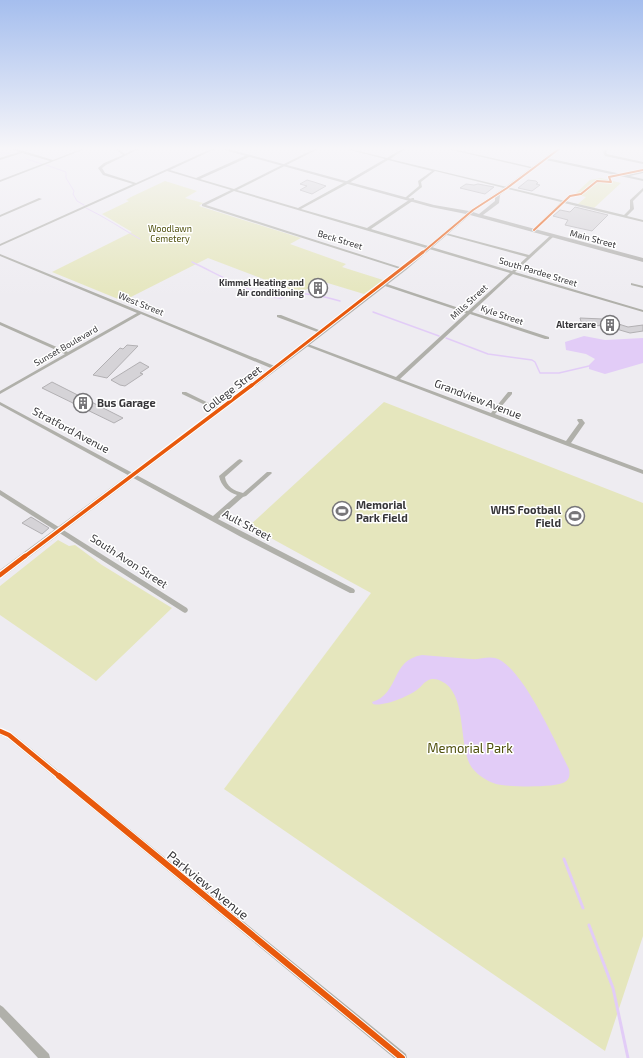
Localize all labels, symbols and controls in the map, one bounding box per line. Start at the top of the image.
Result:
park label: Woodlawn Cemetery [148,223,192,244]
street label: Beck Street [316,227,364,252]
street label: Main Street [569,227,618,250]
street label: South Pardee Street [498,254,579,289]
place label: Kimmel Heating and Air conditioning [219,277,305,298]
building icon: Kimmel Heating and Air conditioning [307,277,329,299]
street label: Mills Street [448,281,490,322]
street label: West Street [117,289,166,318]
street label: Kyle Street [479,302,525,327]
building icon: Altercare [599,314,621,336]
place label: Altercare [556,319,596,330]
street label: Sunset Boulevard [32,323,100,368]
street label: College Street [200,362,264,415]
street label: Grandview Avenue [433,376,524,421]
building icon: Bus Garage [72,392,94,414]
place label: Bus Garage [97,396,156,409]
street label: Stratford Avenue [31,404,112,455]
place label: Memorial Park Field [356,498,408,524]
sports icon: Memorial Park Field [331,500,353,522]
place label: WHS Football Field [490,503,561,529]
sports icon: WHS Football Field [564,505,586,527]
street label: Ault Street [221,506,274,543]
street label: South Avon Street [88,531,170,590]
park label: Memorial Park [427,740,513,756]
street label: Parkview Avenue [164,847,252,923]

